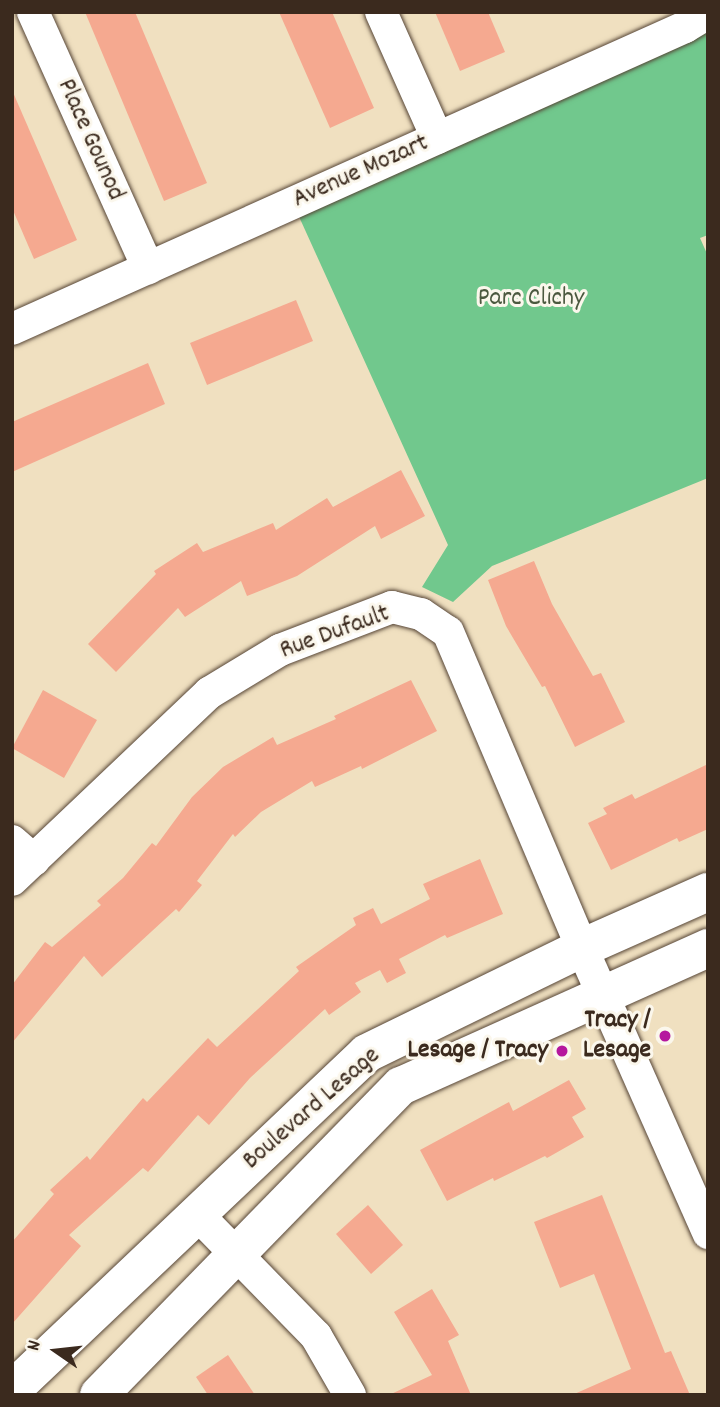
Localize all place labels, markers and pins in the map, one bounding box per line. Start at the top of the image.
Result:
place label: Tracy / Lesage [583,1005,651,1066]
marker: Tracy / Lesage [657,1028,673,1044]
place label: Lesage / Tracy [407,1035,548,1067]
marker: Lesage / Tracy [554,1043,570,1059]

